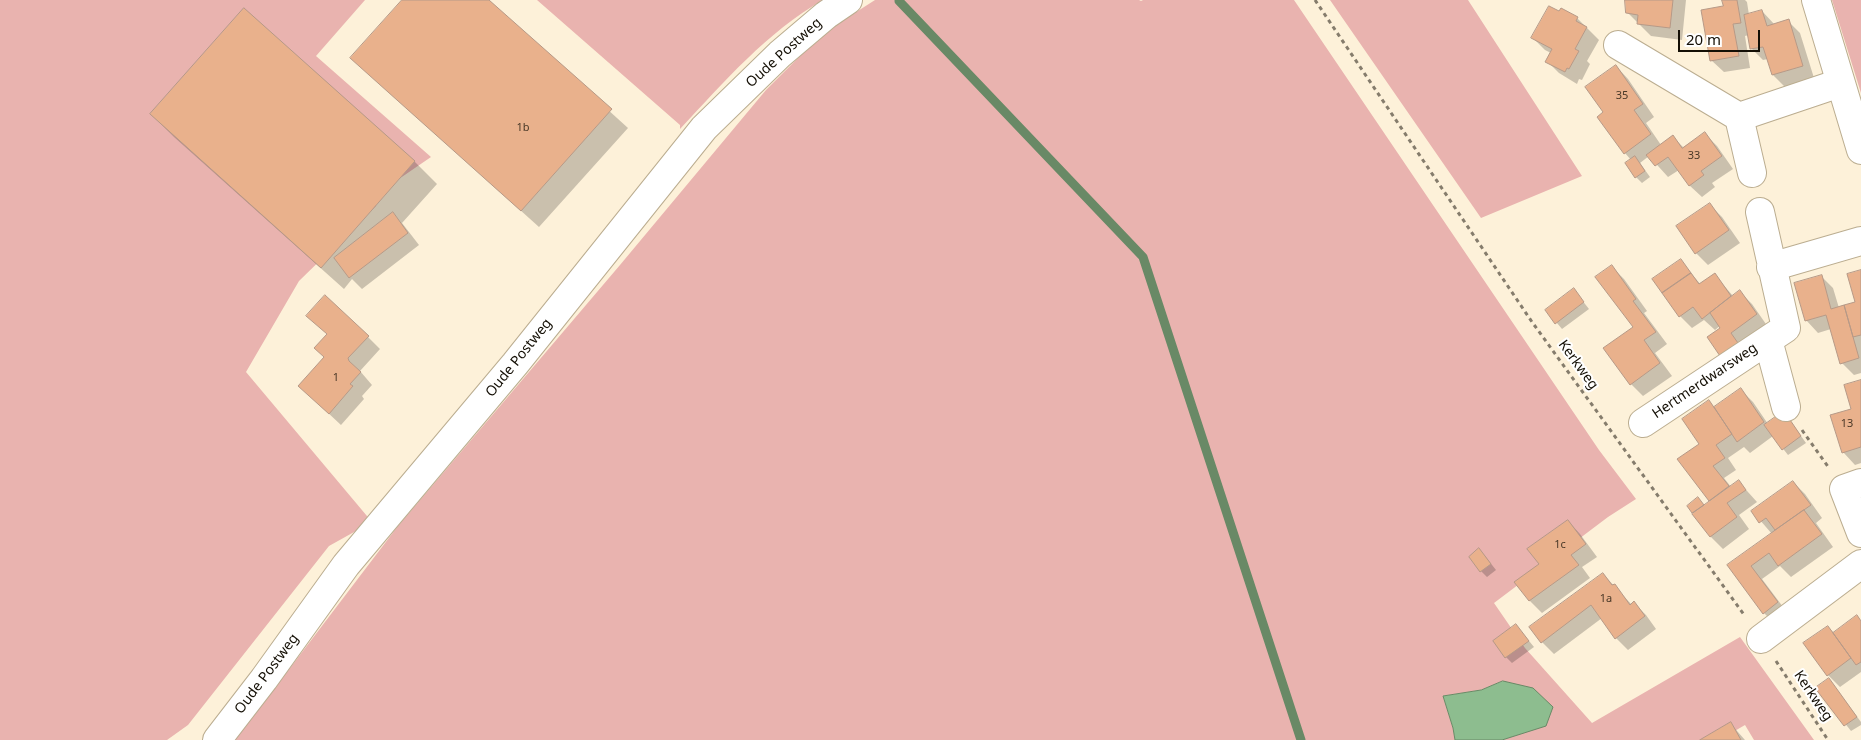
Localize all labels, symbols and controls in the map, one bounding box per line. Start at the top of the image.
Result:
street label: Oude Postweg [743,15,825,91]
scale bar [1681,20,1764,52]
text: 20 m [1686,29,1721,49]
house number: 35 [1616,89,1628,103]
house number: 1b [516,121,530,135]
house number: 33 [1688,149,1700,163]
street label: Oude Postweg [482,315,556,401]
street label: Kerkweg [1554,337,1602,393]
street label: Hertmerdwarsweg [1649,340,1761,422]
house number: 1 [333,371,339,385]
house number: 13 [1841,417,1853,431]
house number: 1c [1554,538,1566,552]
house number: 1a [1600,592,1612,606]
street label: Oude Postweg [231,631,303,717]
street label: Kerkweg [1790,668,1836,724]

